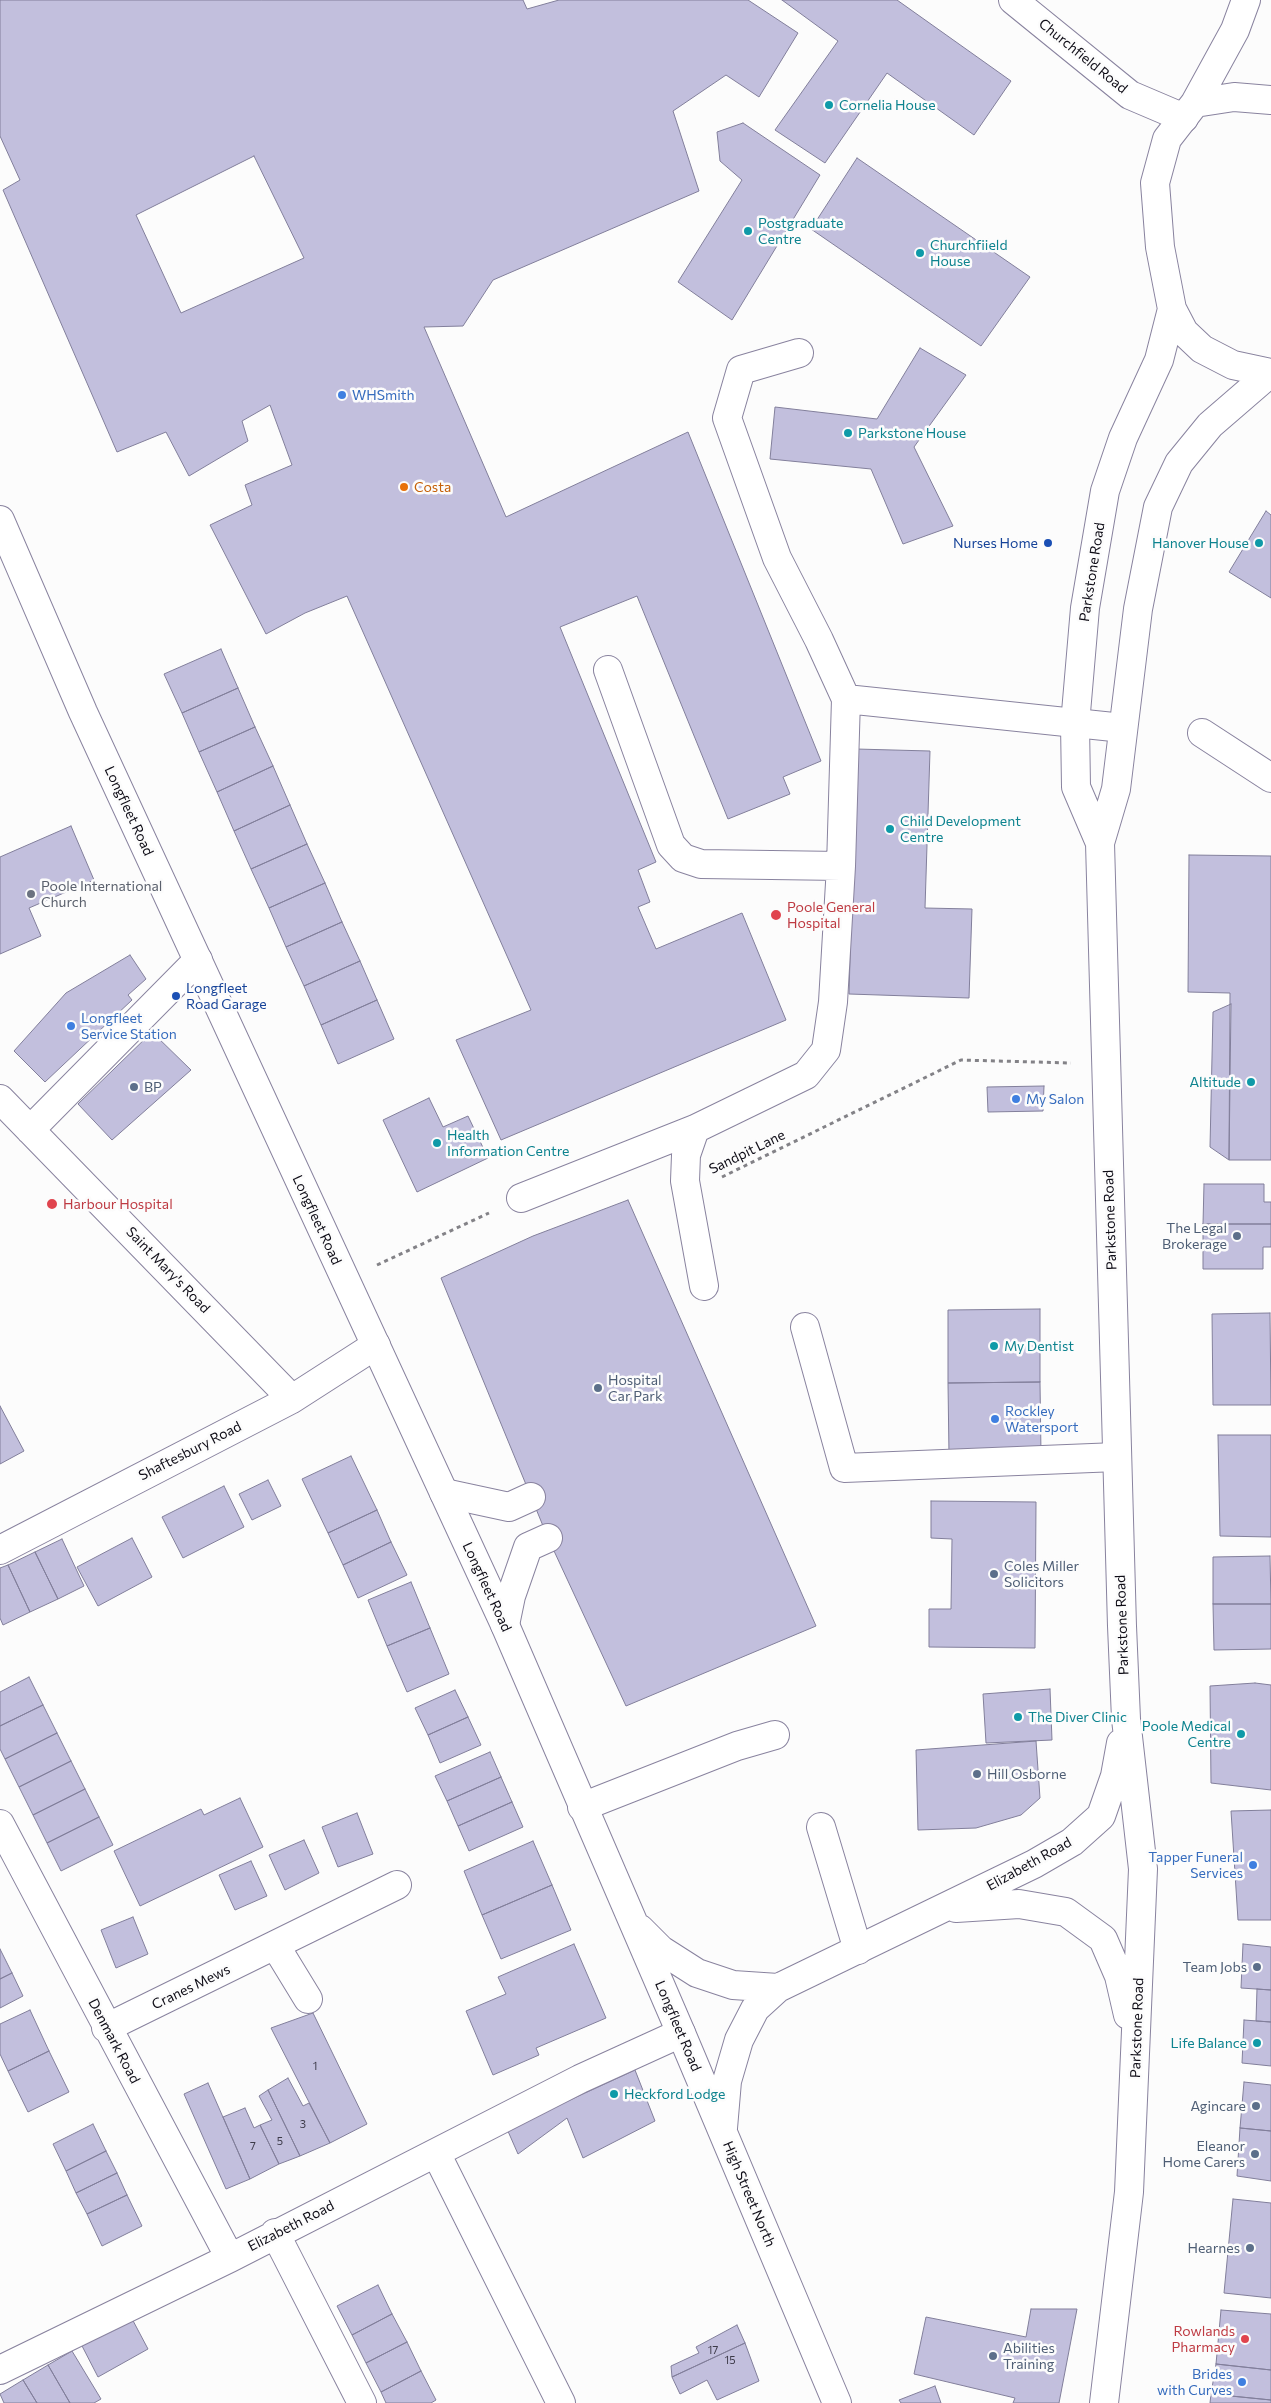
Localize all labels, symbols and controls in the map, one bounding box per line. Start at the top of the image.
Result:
street label: Churchfield Road [1035,15,1131,97]
place label: Cornelia House [839,97,936,113]
marker: Cornelia House [823,99,835,111]
place label: Postgraduate Centre [758,215,843,248]
marker: Postgraduate Centre [742,225,754,237]
place label: Churchfiield House [930,237,1007,270]
marker: Churchfiield House [914,247,926,259]
place label: WHSmith [352,387,415,403]
marker: WHSmith [336,389,348,401]
place label: Parkstone House [858,425,966,441]
marker: Parkstone House [842,427,854,439]
place label: Costa [414,479,451,495]
marker: Costa [398,481,410,493]
street label: Parkstone Road [1076,521,1108,623]
place label: Nurses Home [953,535,1038,551]
place label: Hanover House [1152,535,1249,551]
marker: Nurses Home [1042,537,1054,549]
marker: Hanover House [1253,537,1265,549]
street label: Longfleet Road [101,764,157,858]
place label: Child Development Centre [900,813,1021,846]
marker: Child Development Centre [884,823,896,835]
place label: Poole International Church [41,878,162,910]
marker: Poole International Church [25,888,37,900]
place label: Poole General Hospital [787,899,875,932]
marker: Poole General Hospital [769,908,783,922]
place label: Longfleet Road Garage [186,980,267,1012]
marker: Longfleet Road Garage [170,990,182,1002]
place label: Longfleet Service Station [81,1010,177,1042]
marker: Longfleet Service Station [65,1020,77,1032]
place label: Altitude [1189,1074,1241,1090]
marker: Altitude [1245,1076,1257,1088]
place label: BP [144,1079,162,1095]
marker: BP [128,1081,140,1093]
place label: My Salon [1026,1091,1084,1107]
marker: My Salon [1010,1093,1022,1105]
street label: Sandpit Lane [706,1126,788,1178]
place label: Health Information Centre [447,1127,569,1160]
marker: Health Information Centre [431,1137,443,1149]
street label: Parkstone Road [1100,1170,1120,1270]
street label: Longfleet Road [289,1173,345,1267]
place label: Harbour Hospital [63,1196,173,1212]
marker: Harbour Hospital [45,1197,59,1211]
place label: The Legal Brokerage [1162,1220,1227,1252]
street label: Saint Mary's Road [123,1223,213,1317]
marker: The Legal Brokerage [1231,1230,1243,1242]
place label: My Dentist [1004,1338,1074,1354]
marker: My Dentist [988,1340,1000,1352]
place label: Hospital Car Park [608,1372,662,1404]
marker: Hospital Car Park [592,1382,604,1394]
place label: Rockley Watersport [1005,1403,1079,1435]
marker: Rockley Watersport [989,1413,1001,1425]
street label: Shaftesbury Road [136,1418,244,1484]
street label: Longfleet Road [459,1540,515,1634]
place label: Coles Miller Solicitors [1004,1558,1079,1590]
marker: Coles Miller Solicitors [988,1568,1000,1580]
street label: Parkstone Road [1112,1575,1132,1675]
place label: The Diver Clinic [1028,1709,1127,1725]
marker: The Diver Clinic [1012,1711,1024,1723]
place label: Poole Medical Centre [1142,1718,1231,1750]
marker: Poole Medical Centre [1235,1728,1247,1740]
place label: Hill Osborne [987,1766,1066,1782]
marker: Hill Osborne [971,1768,983,1780]
street label: Elizabeth Road [984,1834,1074,1894]
place label: Tapper Funeral Services [1148,1849,1243,1881]
marker: Tapper Funeral Services [1247,1859,1259,1871]
place label: Team Jobs [1183,1959,1247,1975]
street label: Cranes Mews [149,1961,233,2013]
marker: Team Jobs [1251,1961,1263,1973]
street label: Longfleet Road [651,1978,705,2074]
street label: Parkstone Road [1127,1978,1147,2078]
street label: Denmark Road [85,1996,143,2086]
place label: Life Balance [1171,2035,1247,2051]
marker: Life Balance [1251,2037,1263,2049]
house number: 1 [313,2059,317,2073]
place label: Heckford Lodge [624,2086,725,2102]
marker: Heckford Lodge [608,2088,620,2100]
place label: Agincare [1190,2098,1246,2114]
marker: Agincare [1250,2100,1262,2112]
house number: 3 [300,2117,306,2131]
house number: 5 [277,2134,283,2148]
place label: Eleanor Home Carers [1162,2138,1245,2170]
house number: 7 [250,2139,256,2153]
street label: High Street North [719,2139,779,2249]
marker: Eleanor Home Carers [1249,2148,1261,2160]
street label: Elizabeth Road [245,2197,337,2255]
place label: Hearnes [1187,2240,1240,2256]
marker: Hearnes [1244,2242,1256,2254]
place label: Rowlands Pharmacy [1172,2323,1235,2356]
marker: Rowlands Pharmacy [1239,2333,1251,2345]
place label: Abilities Training [1003,2340,1055,2372]
house number: 17 [708,2343,718,2357]
marker: Abilities Training [987,2350,999,2362]
house number: 15 [724,2353,736,2367]
place label: Brides with Curves [1157,2366,1232,2398]
marker: Brides with Curves [1236,2376,1248,2388]

